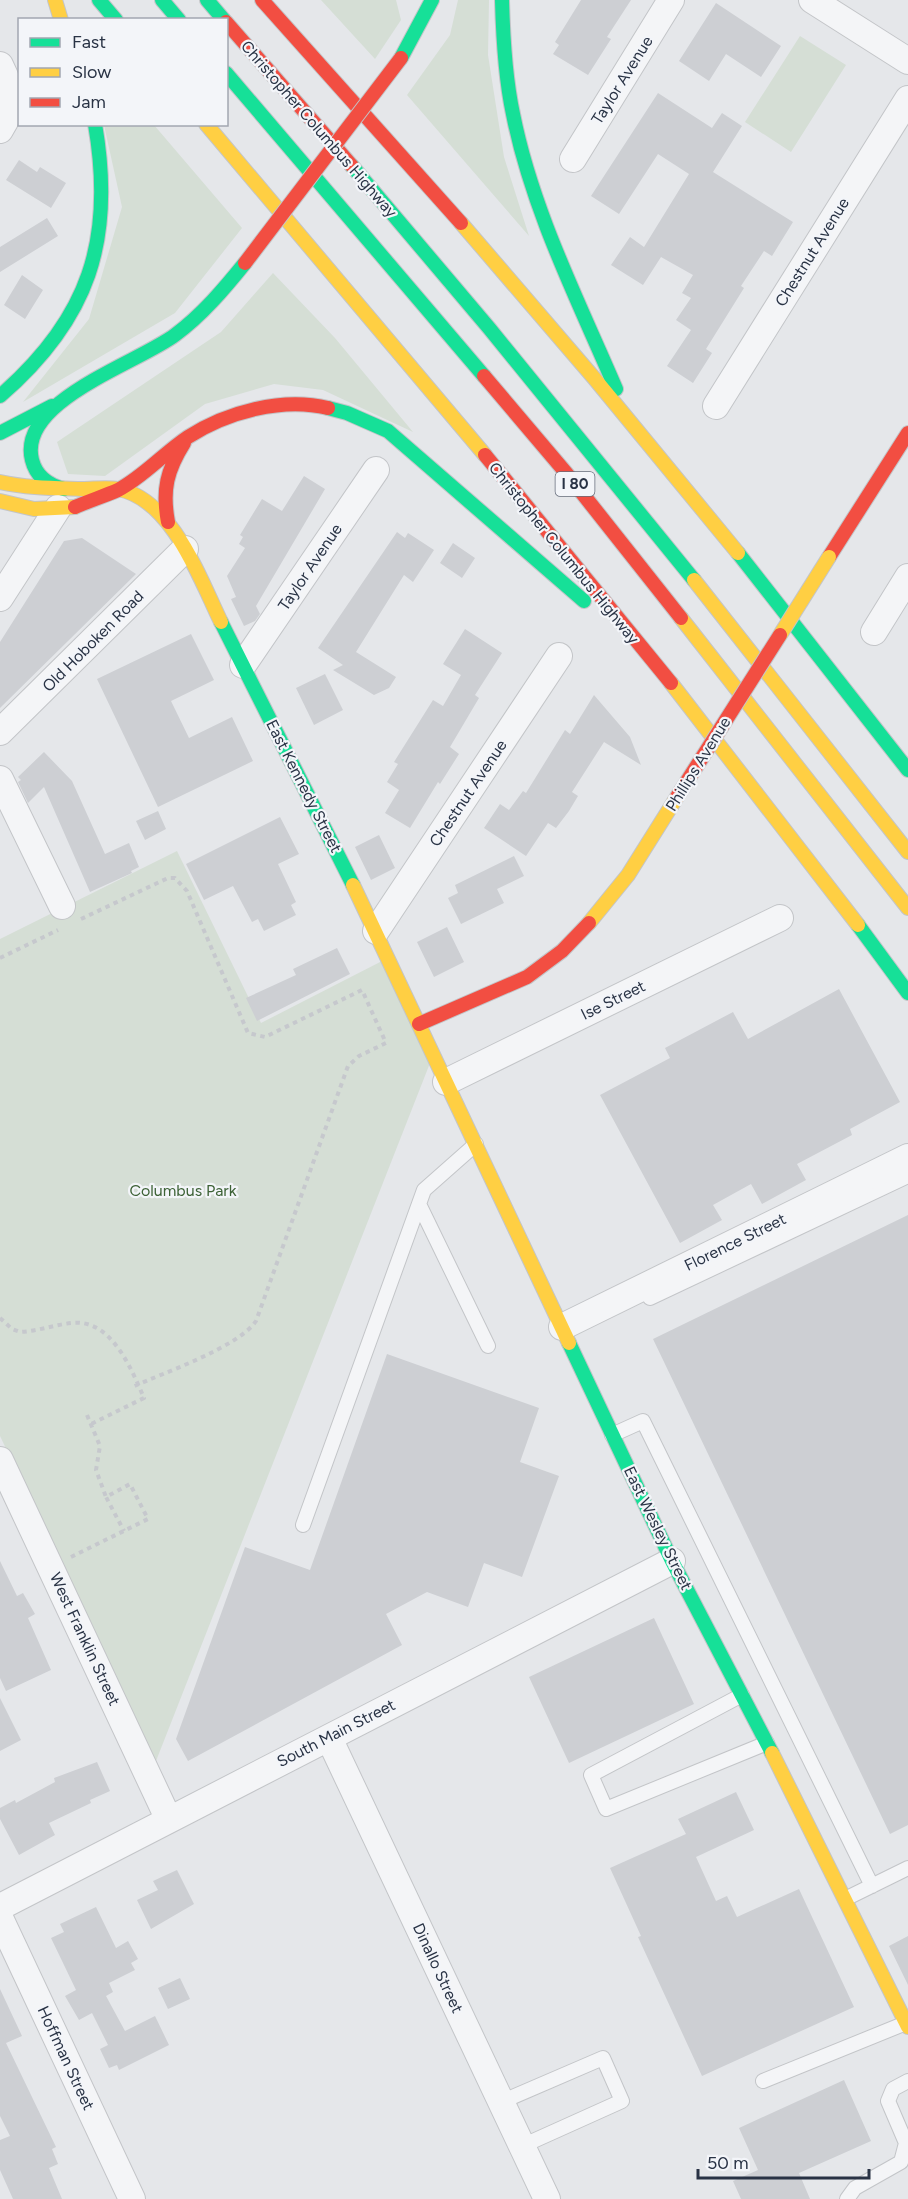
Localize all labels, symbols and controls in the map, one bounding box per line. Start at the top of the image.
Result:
legend [18,18,228,126]
text: Fast [72,31,106,53]
street label: Taylor Avenue [587,32,657,128]
street label: Christopher Columbus Highway [237,37,401,222]
text: Slow [72,61,111,83]
text: Jam [72,91,106,113]
street label: Chestnut Avenue [771,194,853,310]
street label: Christopher Columbus Highway [485,458,644,648]
road number: I 80 [556,472,594,496]
street label: Taylor Avenue [274,520,346,614]
street label: Old Hoboken Road [38,586,148,696]
street label: Phillips Avenue [661,713,735,815]
street label: East Kennedy Street [262,716,346,856]
street label: Chestnut Avenue [425,736,511,850]
street label: Ise Street [578,976,648,1024]
park label: Columbus Park [129,1181,237,1200]
street label: Florence Street [681,1209,789,1275]
street label: East Wesley Street [620,1463,696,1593]
street label: West Franklin Street [46,1569,124,1709]
street label: South Main Street [274,1695,398,1771]
street label: Dinallo Street [409,1920,467,2016]
street label: Hoffman Street [34,2003,98,2113]
scale bar [698,2142,869,2180]
text: 50 m [707,2152,749,2174]

